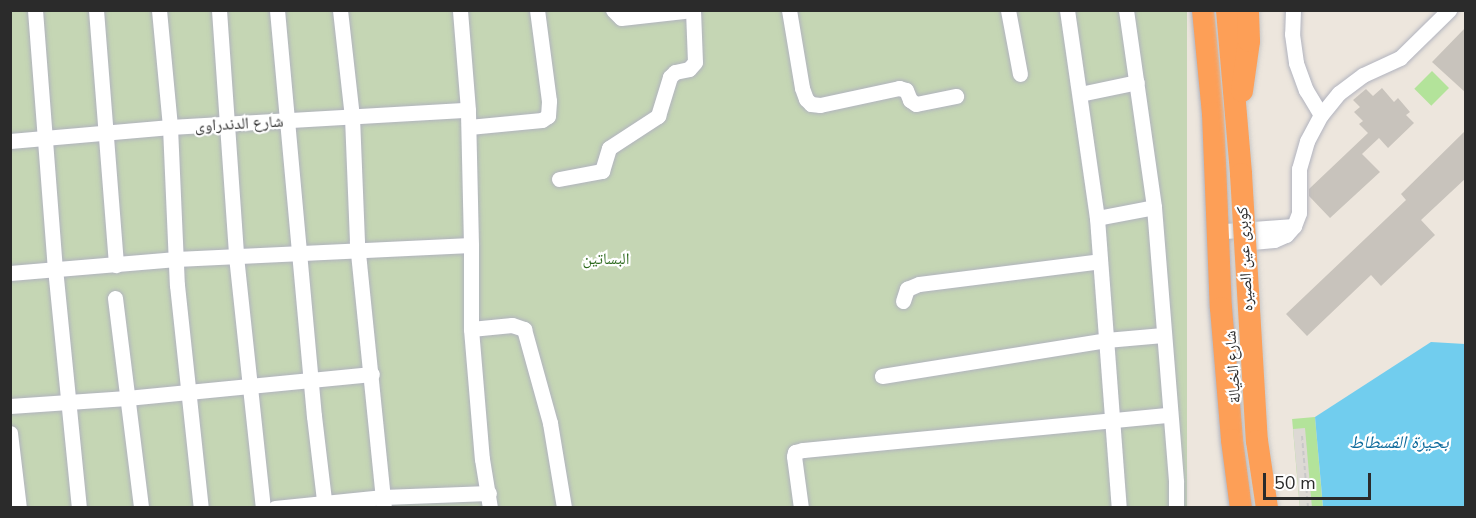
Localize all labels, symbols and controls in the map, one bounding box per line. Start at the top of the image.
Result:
street label: شارع الدندراوى [194,112,284,136]
street label: كوبرى عين الصيره [1233,206,1257,312]
park label: البساتين [582,249,630,269]
street label: شارع الخيالة [1221,330,1245,404]
water label: بحيرة الفسطاط [1349,431,1449,453]
scale bar [1266,461,1374,499]
text: 50 m [1274,471,1316,495]

